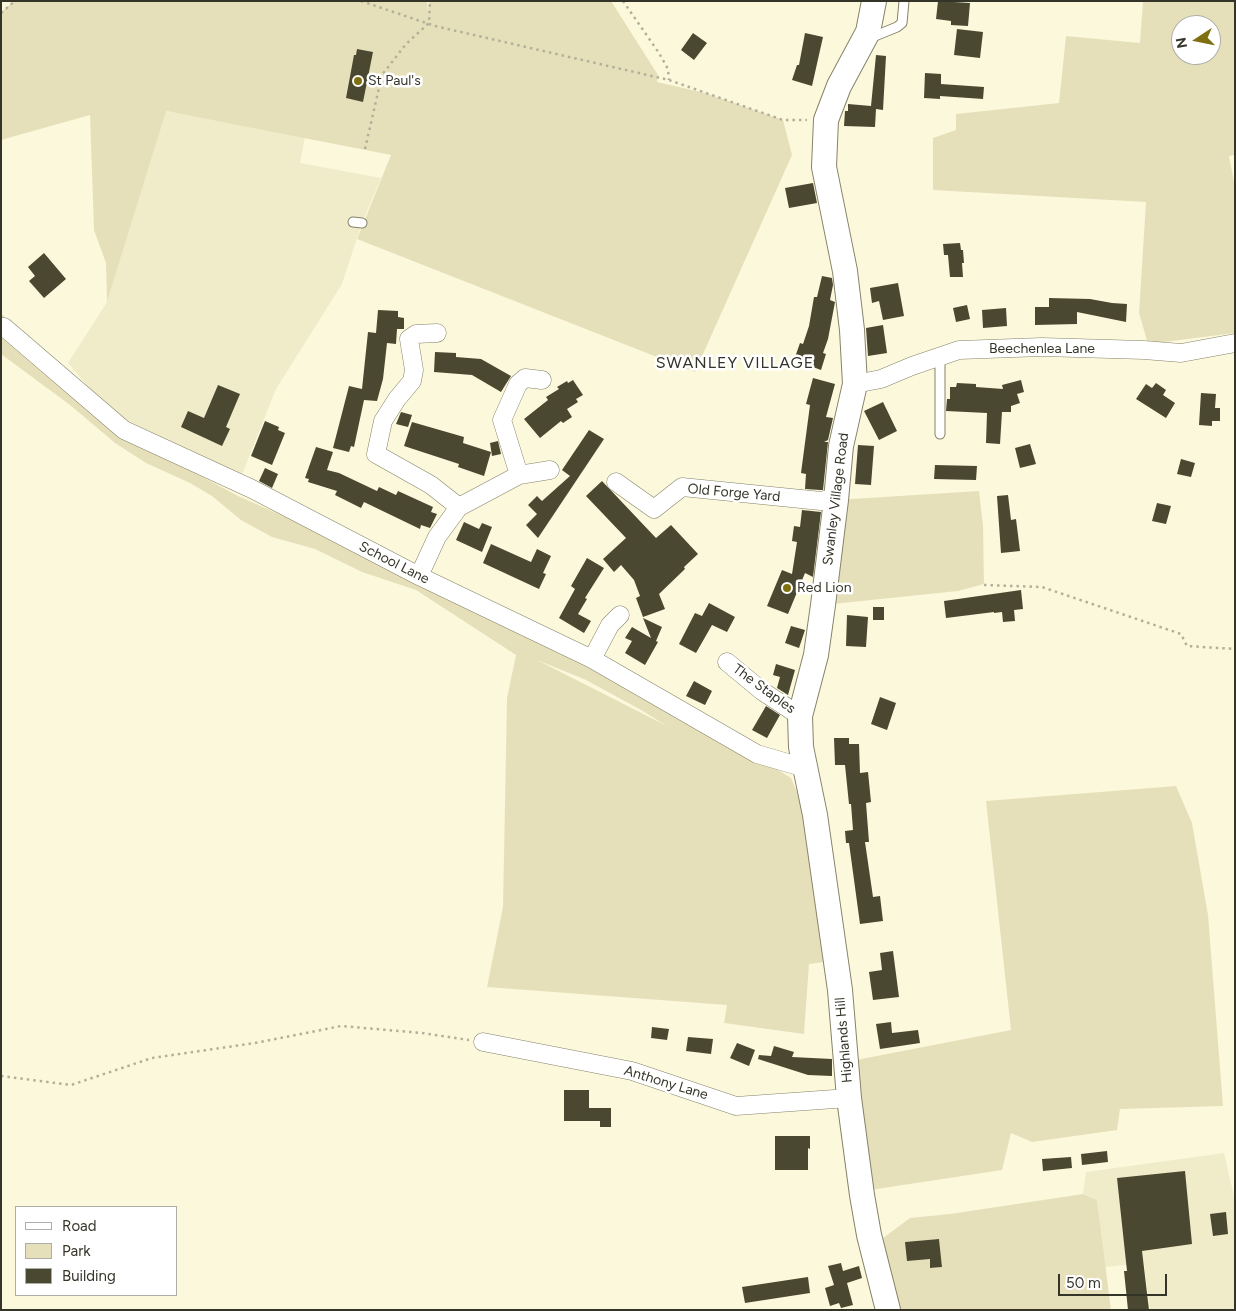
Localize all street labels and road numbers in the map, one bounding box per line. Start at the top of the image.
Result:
street label: Beechenlea Lane [989,341,1095,357]
street label: Swanley Village Road [820,432,852,566]
street label: Old Forge Yard [687,481,781,505]
street label: School Lane [356,538,432,588]
street label: The Staples [729,661,799,717]
street label: Highlands Hill [832,996,856,1084]
street label: Anthony Lane [622,1062,710,1104]

